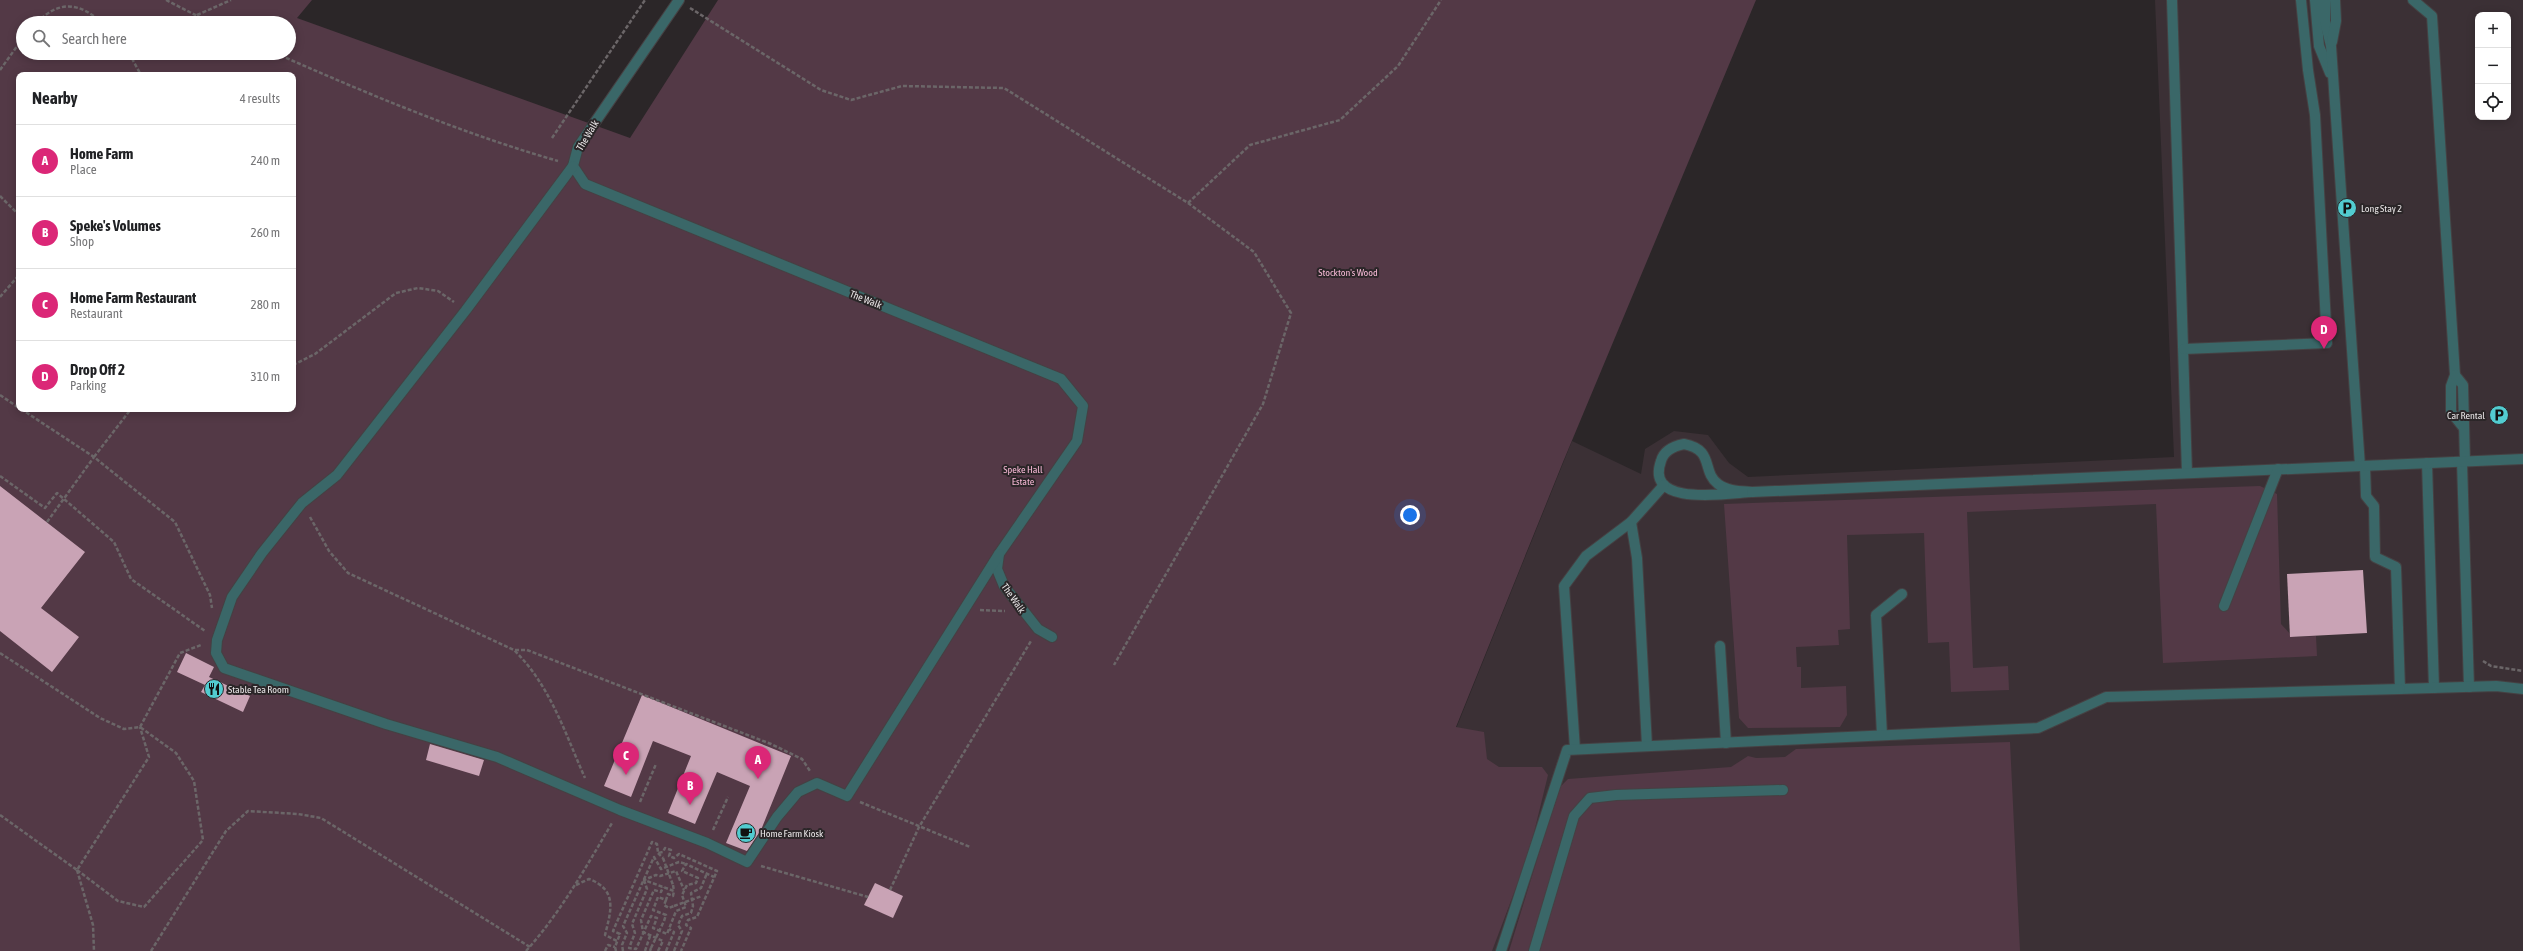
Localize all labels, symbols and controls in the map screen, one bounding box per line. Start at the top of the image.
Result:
map controls [2475,12,2511,120]
button: + [2475,12,2511,48]
search box [16,16,296,60]
icon: search [30,27,52,49]
text: Search here [62,30,127,47]
button: − [2475,48,2511,84]
button: locate [2475,84,2511,120]
text: Nearby [32,88,78,108]
text: 4 results [240,91,280,106]
street label: The Walk [574,118,601,152]
text: Home Farm [70,145,133,162]
text: A [42,153,48,168]
text: 240 m [251,153,280,168]
text: Place [70,162,97,177]
parking icon: Long Stay 2 [2336,197,2358,219]
place label: Long Stay 2 [2361,203,2402,214]
text: Speke's Volumes [70,217,161,234]
text: B [42,225,48,240]
text: 260 m [251,225,280,240]
text: Shop [70,234,94,249]
park label: Stockton's Wood [1318,267,1378,278]
street label: The Walk [848,288,884,311]
text: Home Farm Restaurant [70,289,196,306]
text: C [42,297,48,312]
text: 280 m [251,297,280,312]
text: Restaurant [70,306,123,321]
pin: D [2311,316,2337,349]
text: Drop Off 2 [70,361,125,378]
text: D [41,369,49,384]
text: 310 m [251,369,280,384]
text: Parking [70,378,106,393]
parking icon: Car Rental [2488,404,2510,426]
place label: Car Rental [2447,410,2485,421]
park label: Speke Hall Estate [1003,464,1043,487]
your location [1400,505,1420,525]
street label: The Walk [999,581,1028,616]
restaurant icon: Stable Tea Room [203,678,225,700]
place label: Stable Tea Room [228,684,289,695]
pin: C [613,742,639,775]
pin: A [745,746,771,779]
pin: B [677,772,703,805]
cafe icon: Home Farm Kiosk [735,822,757,844]
place label: Home Farm Kiosk [760,828,824,839]

